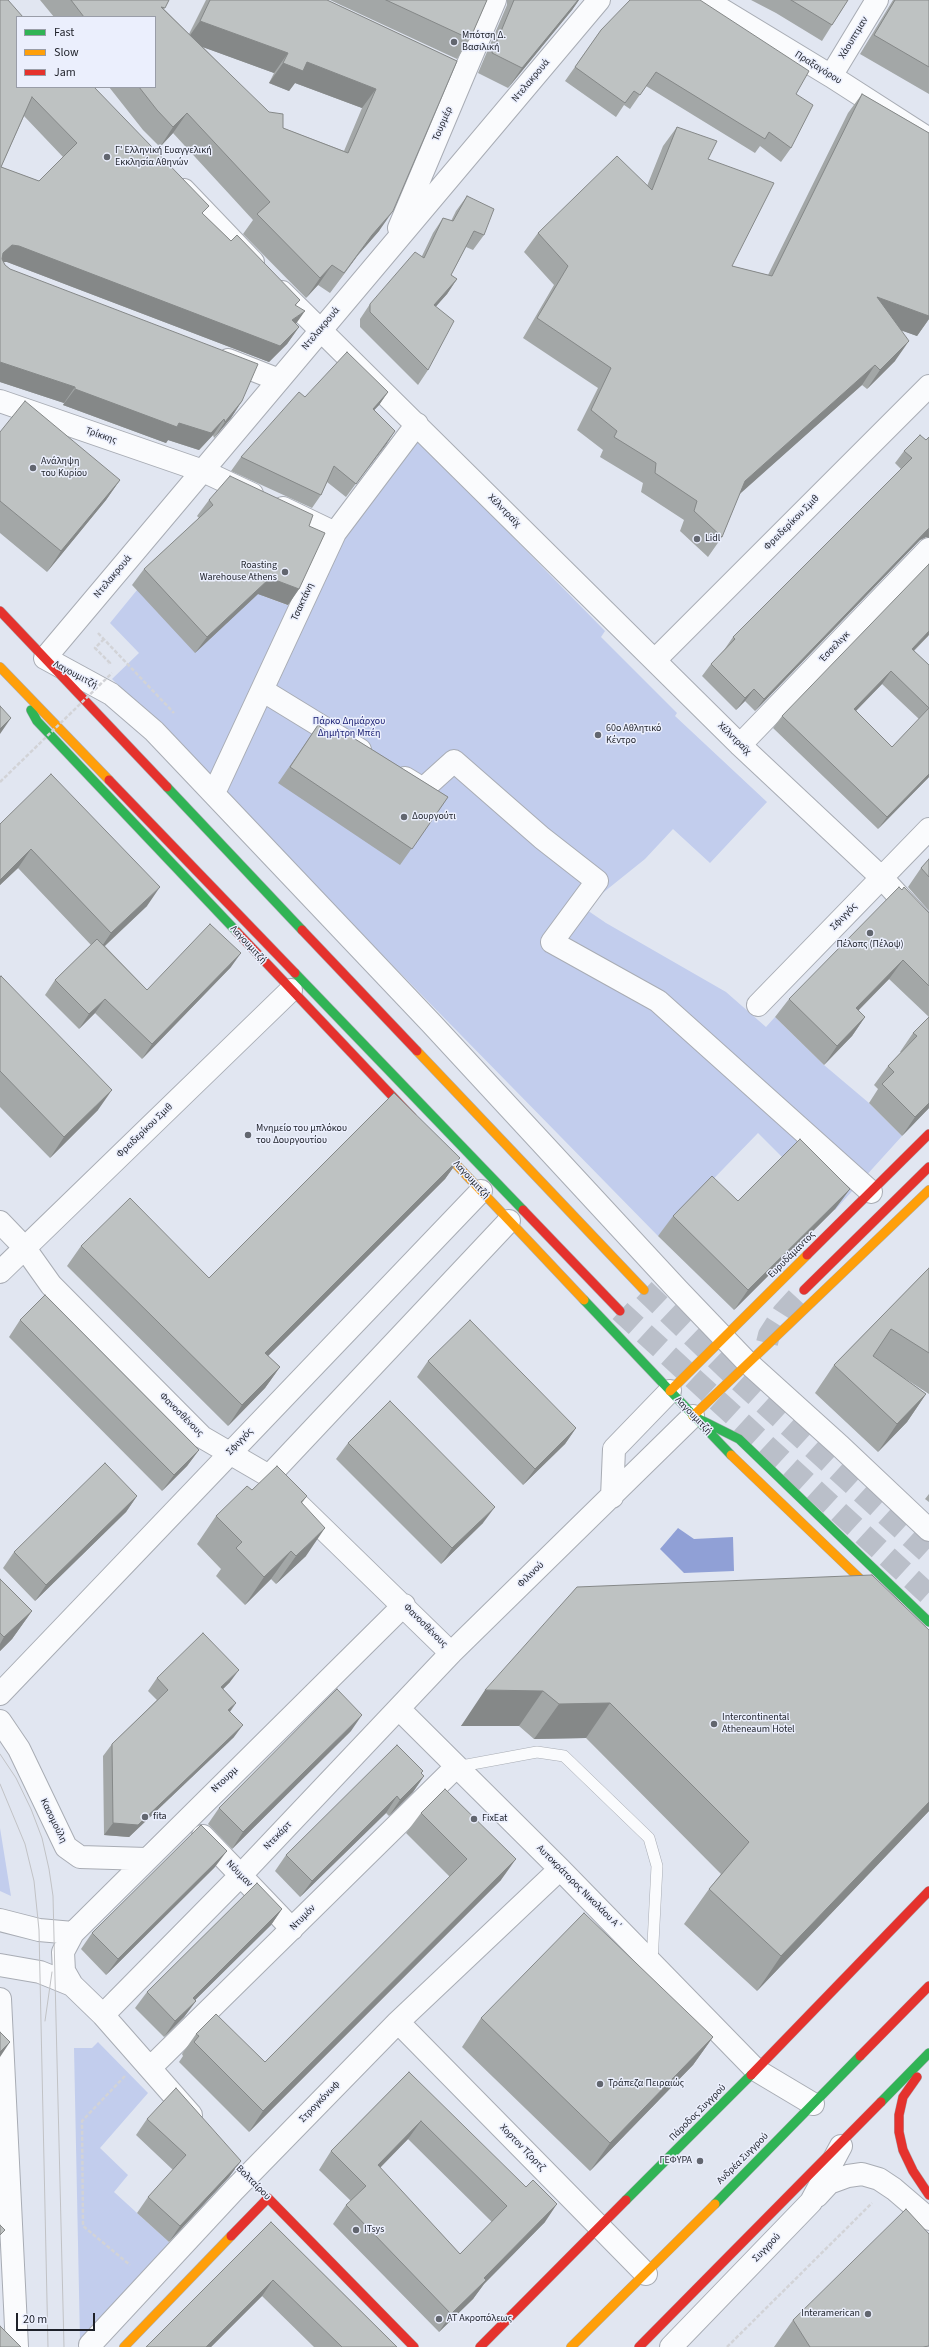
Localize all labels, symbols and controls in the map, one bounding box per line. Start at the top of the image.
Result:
street label: Χάουπτμαν [837,15,871,61]
legend [16,16,156,88]
text: Fast [54,24,74,41]
place label: Μπότση Δ. Βασιλική [462,30,506,54]
marker: Μπότση Δ. Βασιλική [449,37,459,47]
text: Slow [54,44,79,61]
street label: Πραξαγόρου [792,49,844,87]
street label: Ντελακρουά [510,57,552,105]
text: Jam [54,64,76,81]
street label: Τουρμέρ [430,105,456,143]
place label: Γ' Ελληνική Ευαγγελική Εκκλησία Αθηνών [115,145,212,168]
marker: Γ' Ελληνική Ευαγγελική Εκκλησία Αθηνών [102,152,112,162]
street label: Ντελακρουά [300,305,342,353]
street label: Τρίκκης [84,425,118,447]
place label: Ανάληψη του Κυρίου [41,456,87,480]
marker: Ανάληψη του Κυρίου [28,463,38,473]
street label: Χέλντραϊχ [485,492,523,530]
street label: Φρειδερίκου Σμιθ [762,493,822,553]
place label: Lidl [705,533,720,545]
marker: Lidl [692,534,702,544]
street label: Ντελακρουά [92,553,134,601]
place label: Roasting Warehouse Athens [200,560,277,584]
marker: Roasting Warehouse Athens [280,567,290,577]
street label: Τσακτάνη [289,581,317,623]
street label: Έσσελιγκ [817,629,853,665]
street label: Λαγουμιτζή [51,658,99,692]
park label: Πάρκο Δημάρχου Δημήτρη Μπέη [313,716,385,740]
street label: Χέλντραϊχ [715,720,753,758]
place label: 60ο Αθλητικό Κέντρο [606,723,661,746]
marker: 60ο Αθλητικό Κέντρο [593,730,603,740]
place label: Δουργούτι [412,811,456,823]
marker: Δουργούτι [399,812,409,822]
street label: Σφιγγός [828,901,860,933]
street label: Λαγουμιτζή [227,923,269,967]
marker: Πέλοπς (Πέλοψ) [865,928,875,938]
place label: Πέλοπς (Πέλοψ) [836,939,904,951]
street label: Φρειδερίκου Σμιθ [114,1101,176,1161]
place label: Μνημείο του μπλόκου του Δουργουτίου [256,1123,347,1146]
marker: Μνημείο του μπλόκου του Δουργουτίου [243,1130,253,1140]
street label: Λαγουμιτζή [450,1158,492,1202]
street label: Ευρυδάμαντος [766,1229,818,1281]
street label: Φανοσθένους [157,1391,205,1439]
street label: Λαγουμιτζή [672,1395,714,1437]
street label: Σφιγγός [224,1426,256,1458]
street label: Φιλινού [515,1559,547,1591]
street label: Φανοσθένους [401,1602,449,1650]
place label: Intercontinental Atheneaum Hotel [722,1712,795,1736]
marker: Intercontinental Atheneaum Hotel [709,1719,719,1729]
street label: Ντουρμ [209,1764,241,1796]
street label: Κασομούλη [37,1797,69,1845]
place label: fita [153,1811,167,1823]
marker: fita [140,1812,150,1822]
place label: FixEat [482,1813,507,1825]
marker: FixEat [469,1814,479,1824]
street label: Ντεκάρτ [261,1819,295,1853]
street label: Αυτοκράτορος Νικολάου Α΄ [534,1843,624,1933]
street label: Νόυμαν [223,1858,255,1890]
street label: Ντυμόν [288,1903,318,1933]
place label: Τράπεζα Πειραιώς [608,2078,684,2090]
street label: Στρογκόνωφ [297,2079,343,2125]
marker: Τράπεζα Πειραιώς [595,2079,605,2089]
street label: Πάροδος Συγγρού [667,2082,729,2144]
street label: Χορτον Τζορτζ [497,2122,547,2174]
street label: Ανδρέα Συγγρού [715,2131,771,2187]
place label: ΓΕΦΥΡΑ [660,2155,692,2167]
marker: ΓΕΦΥΡΑ [695,2156,705,2166]
street label: Βολταίρου [233,2163,273,2203]
place label: ITsys [364,2224,384,2236]
marker: ITsys [351,2225,361,2235]
street label: Συγγρού [750,2231,784,2265]
scale bar [18,2305,97,2331]
place label: Interamerican [801,2308,860,2320]
marker: Interamerican [863,2309,873,2319]
text: 20 m [23,2311,47,2328]
place label: ΑΤ Ακροπόλεως [447,2313,512,2325]
marker: ΑΤ Ακροπόλεως [434,2314,444,2324]

